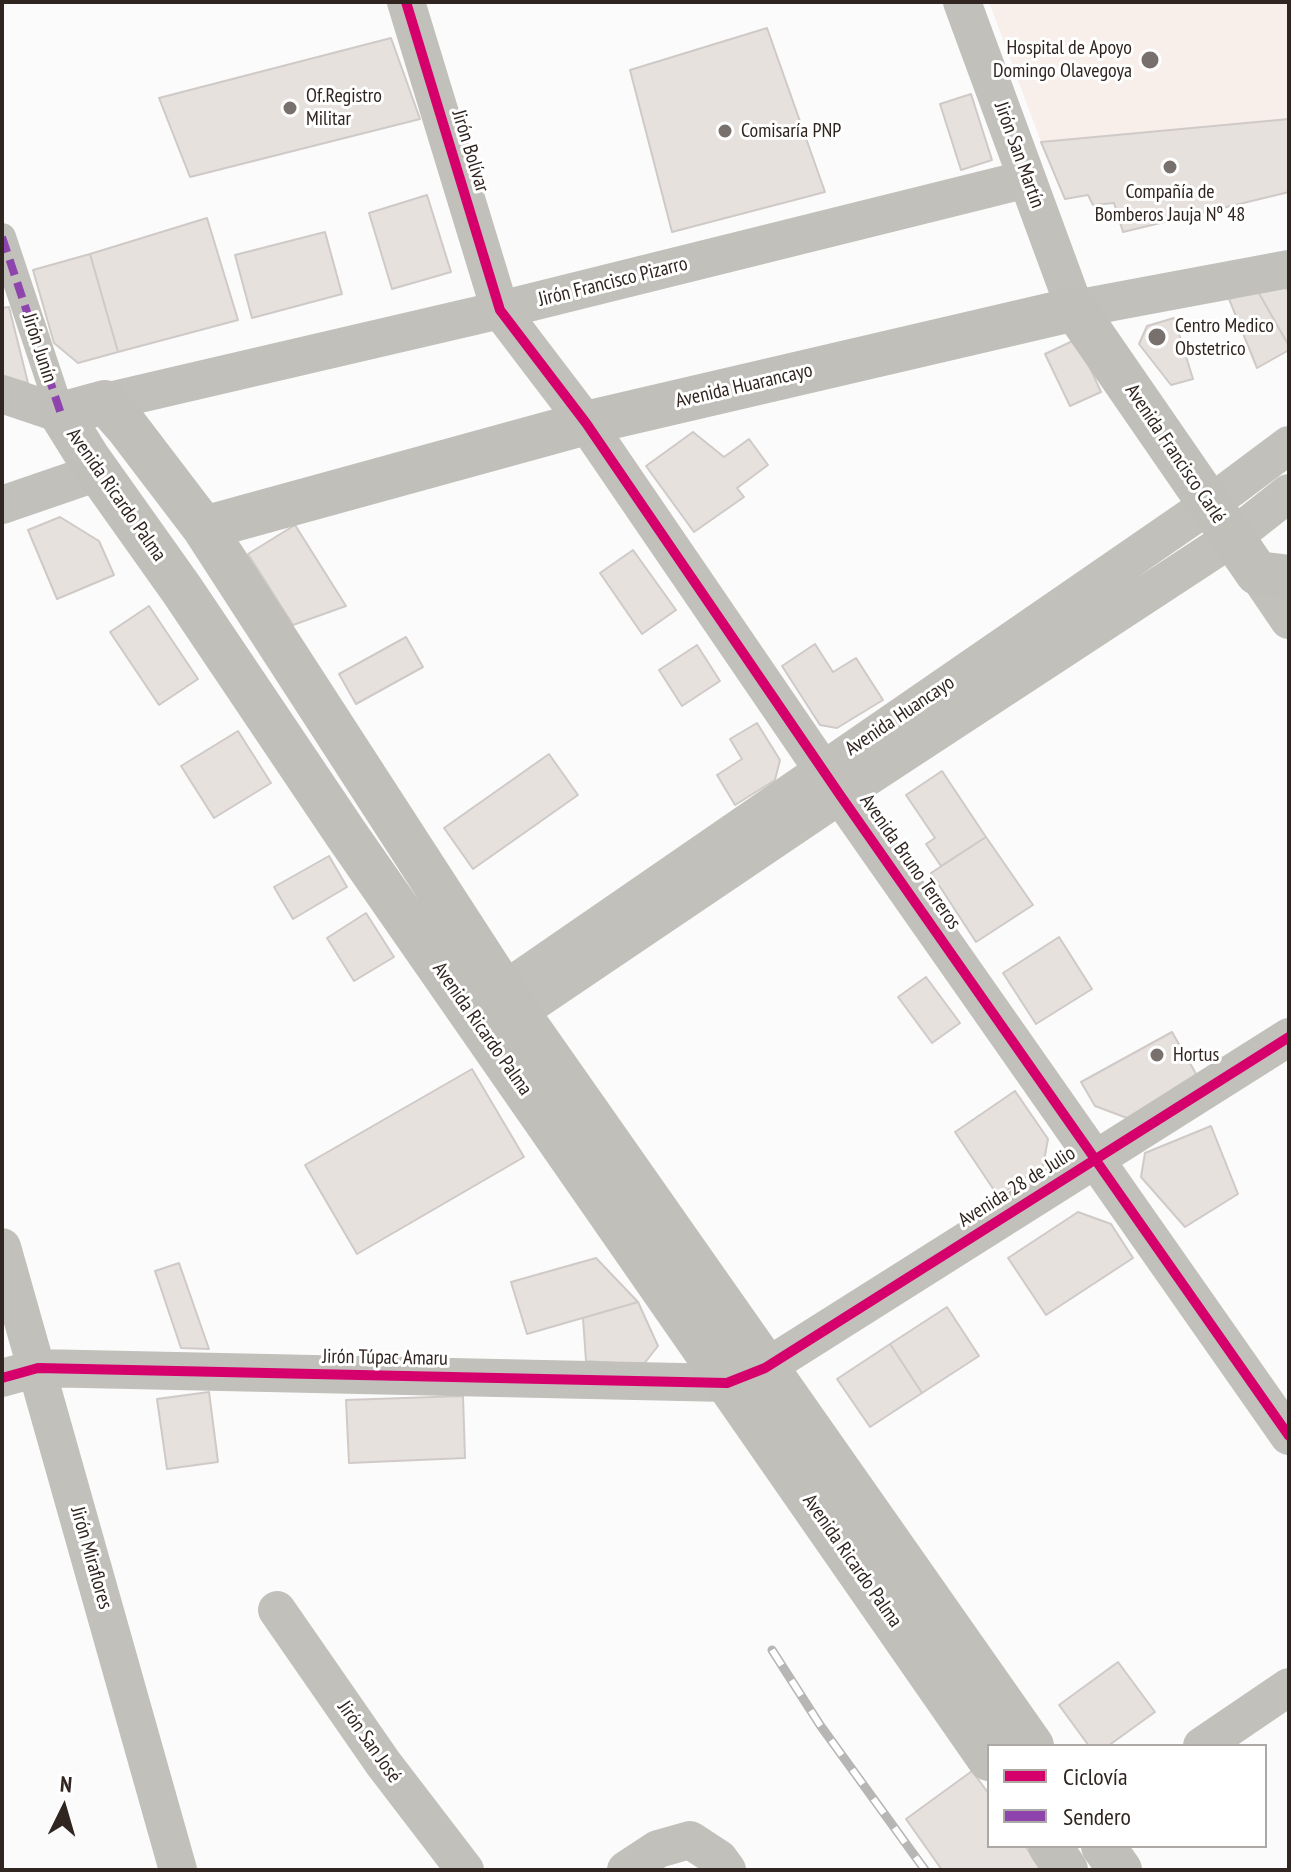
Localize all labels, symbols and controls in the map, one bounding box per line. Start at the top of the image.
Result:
place label: Hospital de Apoyo Domingo Olavegoya [993,36,1132,83]
marker: Hospital de Apoyo Domingo Olavegoya [1139,49,1161,71]
place label: Of.Registro Militar [306,84,382,131]
marker: Of.Registro Militar [281,99,299,117]
street label: Jirón San Martín [989,99,1049,211]
street label: Jirón Bolívar [446,107,494,195]
place label: Comisaría PNP [741,119,841,143]
marker: Comisaría PNP [716,122,734,140]
marker: Compañía de Bomberos Jauja Nº 48 [1161,158,1179,176]
place label: Compañía de Bomberos Jauja Nº 48 [1095,180,1245,227]
street label: Jirón Francisco Pizarro [536,252,690,312]
street label: Jirón Junín [17,310,61,386]
place label: Centro Medico Obstetrico [1175,314,1274,361]
marker: Centro Medico Obstetrico [1146,326,1168,348]
street label: Avenida Huarancayo [673,359,815,413]
street label: Avenida Francisco Carlé [1120,380,1230,528]
street label: Avenida Ricardo Palma [61,424,171,566]
street label: Avenida Huancayo [841,671,959,761]
street label: Avenida Bruno Terreros [854,790,966,934]
street label: Avenida Ricardo Palma [427,958,537,1100]
place label: Hortus [1173,1043,1219,1067]
marker: Hortus [1148,1046,1166,1064]
street label: Avenida 28 de Julio [954,1141,1080,1233]
street label: Jirón Túpac Amaru [322,1345,448,1371]
street label: Avenida Ricardo Palma [797,1490,907,1632]
street label: Jirón Miraflores [65,1504,117,1612]
street label: Jirón San José [332,1696,406,1788]
legend [987,1744,1267,1848]
text: Ciclovía [1063,1761,1128,1792]
north arrow [24,1768,104,1848]
text: N [59,1770,73,1799]
text: Sendero [1063,1801,1131,1832]

